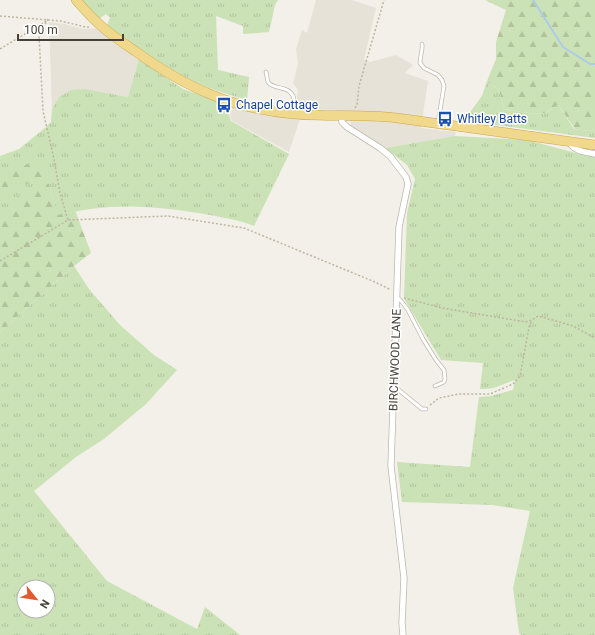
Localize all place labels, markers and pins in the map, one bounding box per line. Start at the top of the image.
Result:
bus stop icon: Chapel Cottage [215,96,233,114]
place label: Chapel Cottage [236,98,318,112]
bus stop icon: Whitley Batts [436,110,454,128]
place label: Whitley Batts [457,112,527,126]

